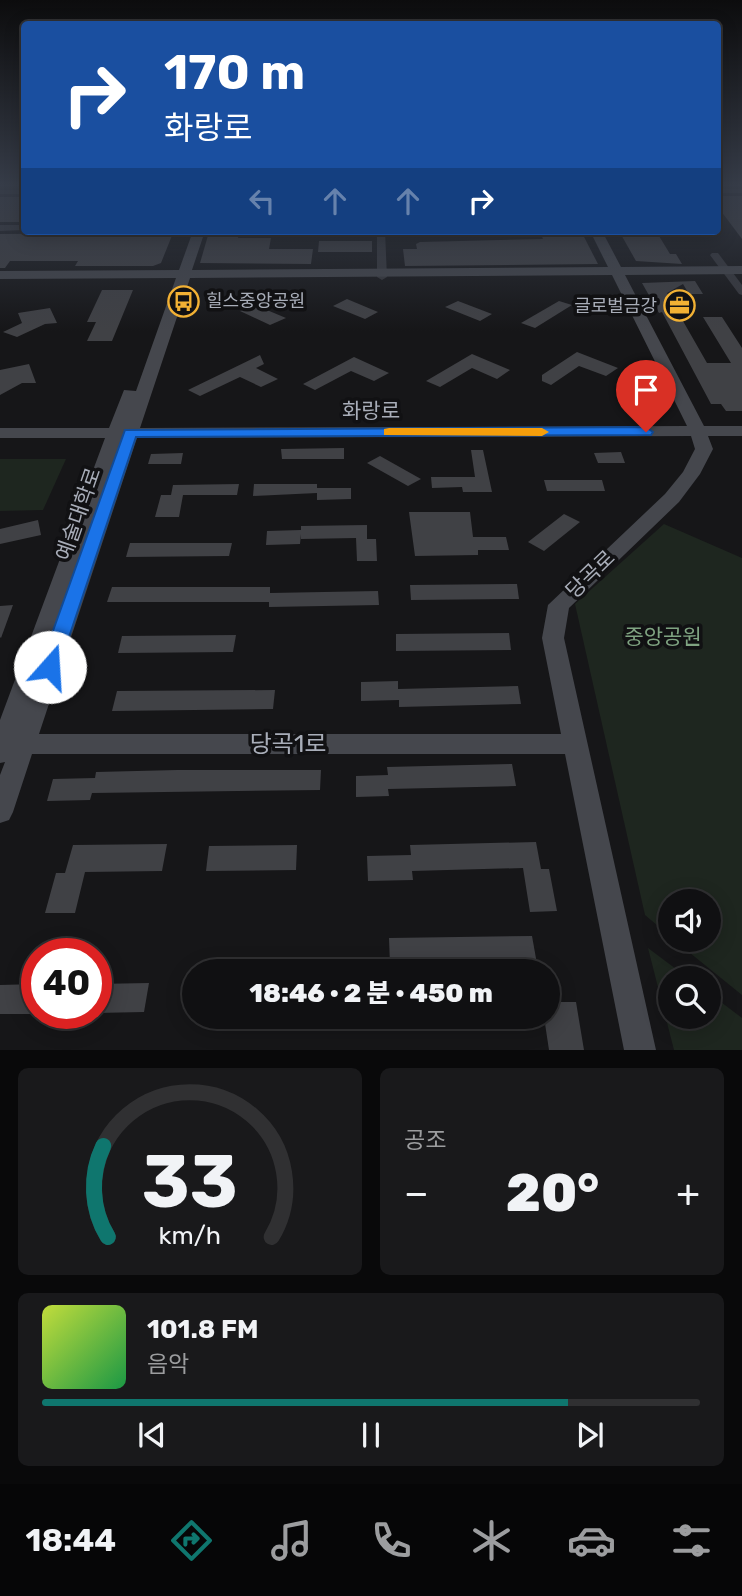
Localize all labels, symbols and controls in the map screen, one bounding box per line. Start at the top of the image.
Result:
text: 170 m [164,43,305,101]
icon: right [49,49,140,140]
text: 화랑로 [164,109,252,147]
icon: left [243,182,281,220]
icon: ahead [316,182,354,220]
icon: ahead [389,182,427,220]
icon: right [462,182,500,220]
bus stop icon: 힐스중앙공원 [166,284,200,318]
office icon: 글로벌금강 [663,289,697,323]
place label: 힐스중앙공원 [206,290,305,312]
place label: 글로벌금강 [574,295,657,317]
pin [616,360,676,432]
icon: arrive [627,371,665,409]
street label: 화랑로 [342,398,400,423]
street label: 예술대학로 [50,464,106,564]
street label: 당곡로 [560,545,620,603]
park label: 중앙공원 [624,624,702,649]
position arrow [13,630,87,704]
street label: 당곡1로 [250,730,326,758]
map controls [658,889,721,1029]
button: sound [658,889,721,952]
speed limit sign: 40 [21,938,112,1029]
button: search [658,966,721,1029]
text: 18:46 · 2 분 · 450 m [249,978,493,1009]
text: 공조 [404,1126,446,1154]
text: 33 [142,1140,238,1226]
text: 20° [506,1162,599,1224]
text: − [404,1170,429,1216]
text: + [676,1170,700,1216]
text: km/h [159,1221,221,1250]
text: 101.8 FM [147,1314,259,1345]
text: 음악 [147,1350,189,1378]
icon: previous [133,1416,171,1454]
icon: pause [352,1416,390,1454]
icon: next [571,1416,609,1454]
icon: directions [167,1516,216,1565]
icon: music [267,1516,316,1565]
icon: phone [367,1516,416,1565]
icon: climate [467,1516,516,1565]
icon: car [567,1516,616,1565]
icon: filters [667,1516,716,1565]
text: 18:44 [26,1521,116,1559]

